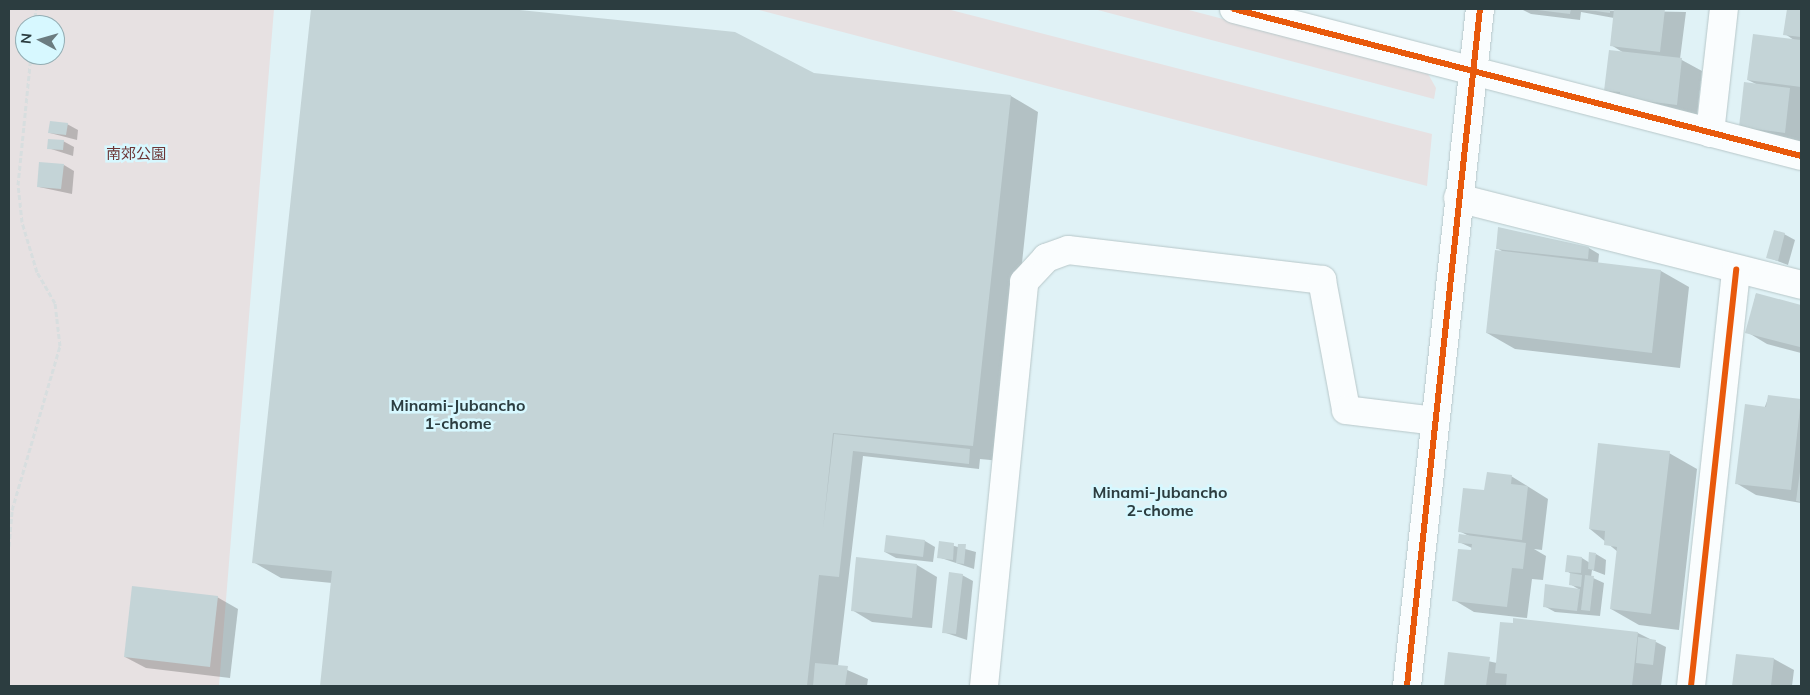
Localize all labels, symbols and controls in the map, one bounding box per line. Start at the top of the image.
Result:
north arrow [15,15,65,65]
text: N [17,32,36,45]
park label: 南郊公園 [106,145,166,163]
district label: Minami-Jubancho 1-chome [391,395,525,433]
district label: Minami-Jubancho 2-chome [1093,482,1227,520]

